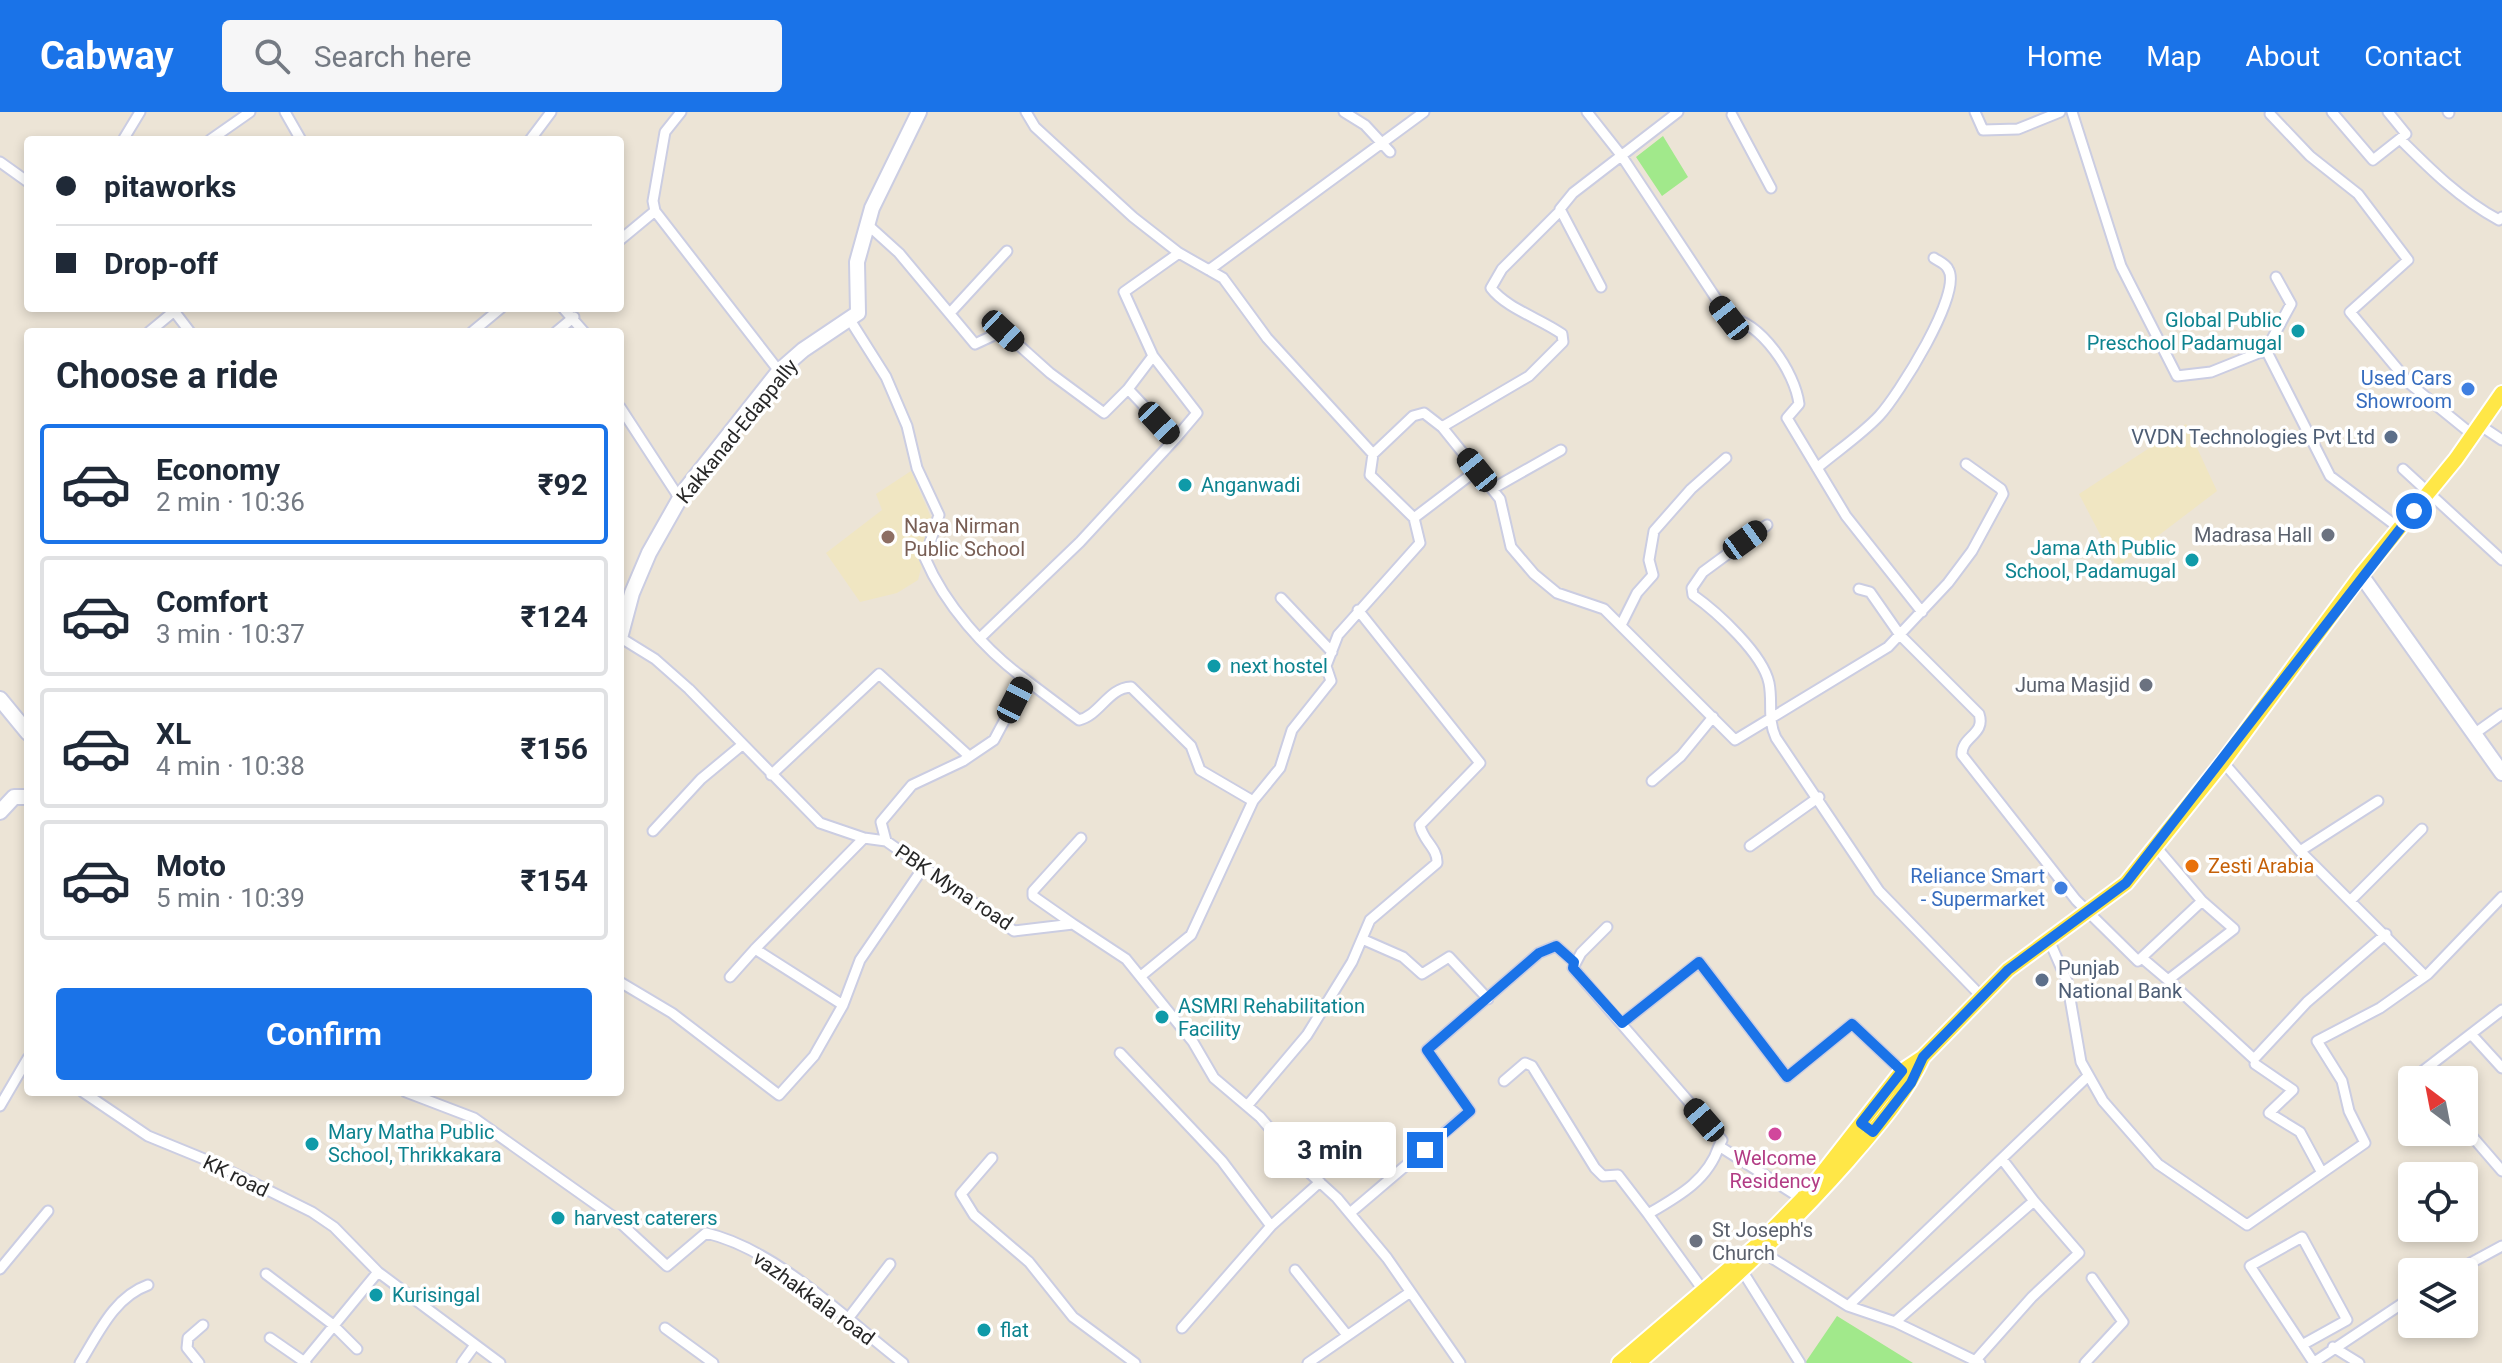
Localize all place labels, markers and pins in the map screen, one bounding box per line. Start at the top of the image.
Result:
place label: Global Public Preschool Padamugal [2087,308,2282,355]
marker: Global Public Preschool Padamugal [2289,322,2307,340]
place label: Used Cars Showroom [2356,366,2452,413]
marker: Used Cars Showroom [2459,380,2477,398]
place label: VVDN Technologies Pvt Ltd [2131,425,2375,449]
marker: VVDN Technologies Pvt Ltd [2382,428,2400,446]
place label: Anganwadi [1201,473,1300,497]
marker: Anganwadi [1176,476,1194,494]
place label: Nava Nirman Public School [904,514,1025,561]
place label: Madrasa Hall [2194,523,2312,547]
marker: Madrasa Hall [2319,526,2337,544]
marker: Nava Nirman Public School [879,528,897,546]
place label: Jama Ath Public School, Padamugal [2005,536,2176,583]
marker: Jama Ath Public School, Padamugal [2183,551,2201,569]
place label: next hostel [1230,654,1328,678]
marker: next hostel [1205,657,1223,675]
place label: Juma Masjid [2015,673,2130,697]
marker: Juma Masjid [2137,676,2155,694]
place label: Zesti Arabia [2208,854,2314,878]
marker: Zesti Arabia [2183,857,2201,875]
place label: Reliance Smart - Supermarket [1910,864,2045,911]
marker: Reliance Smart - Supermarket [2052,879,2070,897]
place label: Punjab National Bank [2058,956,2183,1003]
marker: Punjab National Bank [2033,971,2051,989]
place label: ASMRI Rehabilitation Facility [1178,994,1365,1041]
marker: ASMRI Rehabilitation Facility [1153,1008,1171,1026]
place label: Mary Matha Public School, Thrikkakara [328,1120,502,1167]
marker: Welcome Residency [1766,1125,1784,1143]
marker: Mary Matha Public School, Thrikkakara [303,1135,321,1153]
place label: Welcome Residency [1730,1146,1821,1193]
place label: harvest caterers [574,1206,718,1230]
marker: harvest caterers [549,1209,567,1227]
place label: St Joseph's Church [1712,1218,1813,1265]
marker: St Joseph's Church [1687,1232,1705,1250]
place label: Kurisingal [392,1283,480,1307]
marker: Kurisingal [367,1286,385,1304]
place label: flat [1000,1318,1029,1342]
marker: flat [975,1321,993,1339]

